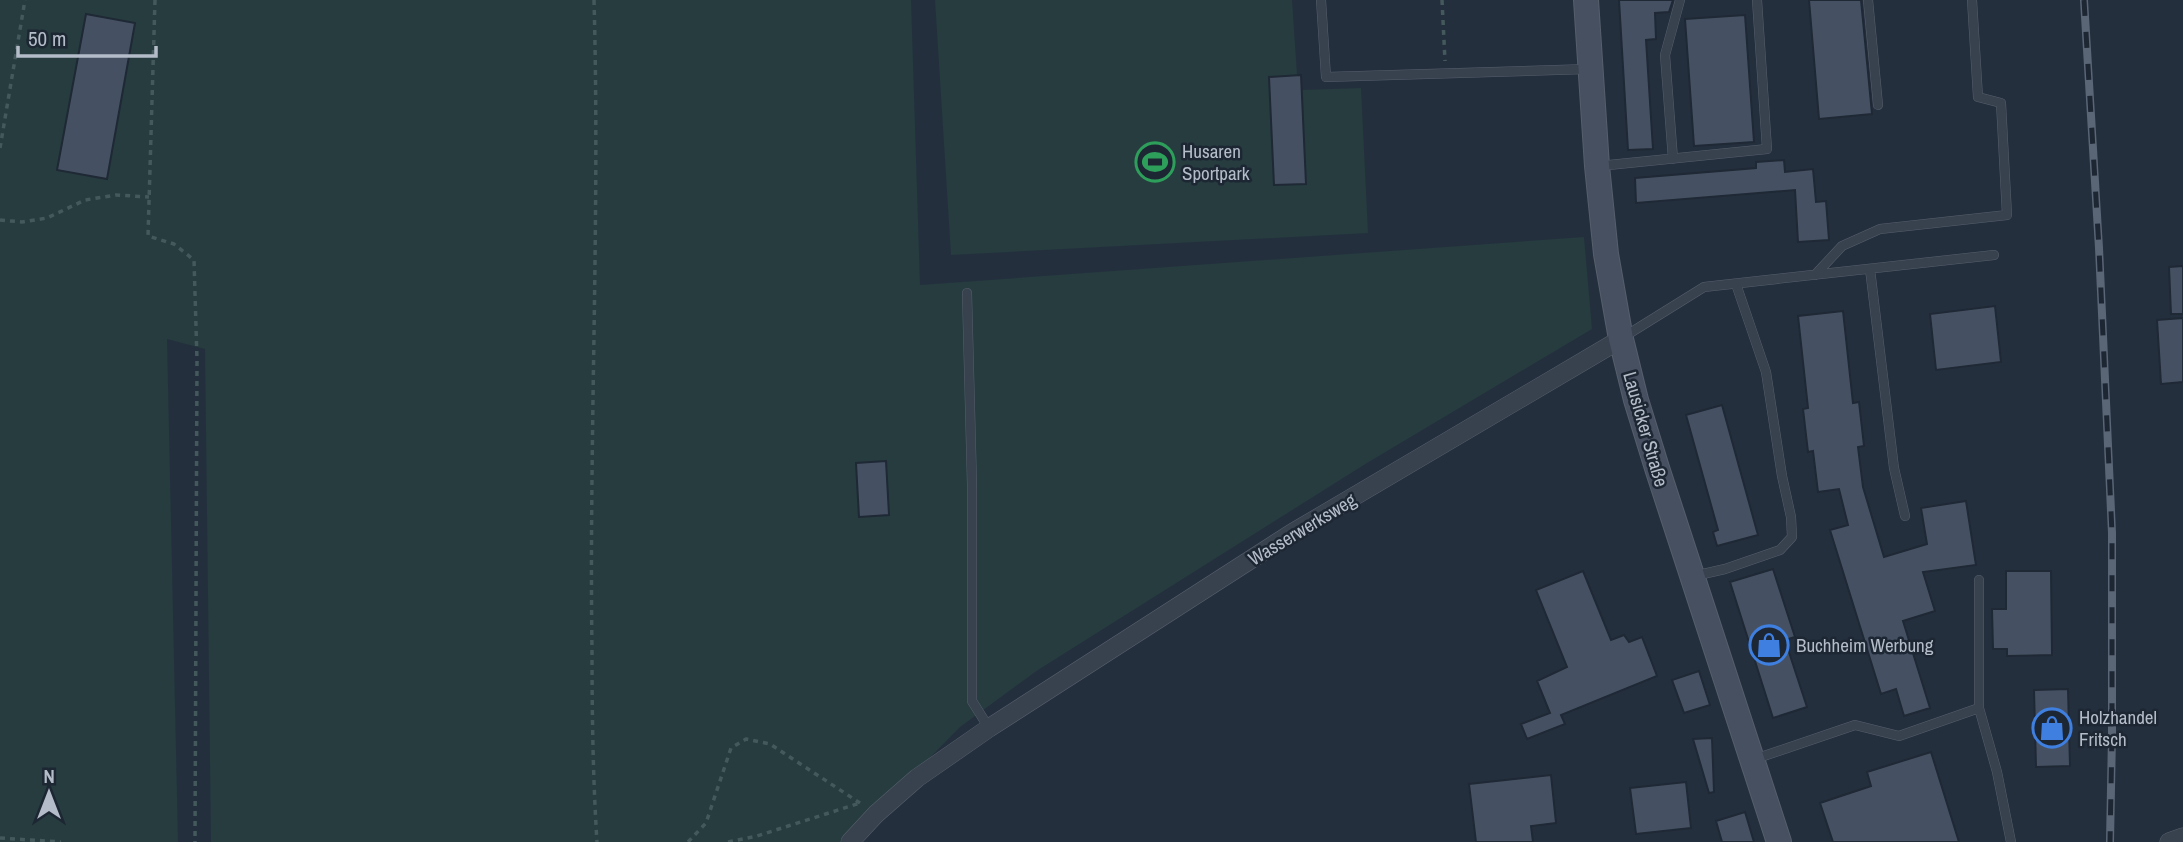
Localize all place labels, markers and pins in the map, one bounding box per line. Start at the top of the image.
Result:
place label: Husaren Sportpark [1182,138,1250,186]
sports icon: Husaren Sportpark [1134,141,1176,183]
shop icon: Buchheim Werbung [1748,624,1790,666]
place label: Buchheim Werbung [1796,632,1934,658]
place label: Holzhandel Fritsch [2079,704,2157,752]
shop icon: Holzhandel Fritsch [2031,707,2073,749]

